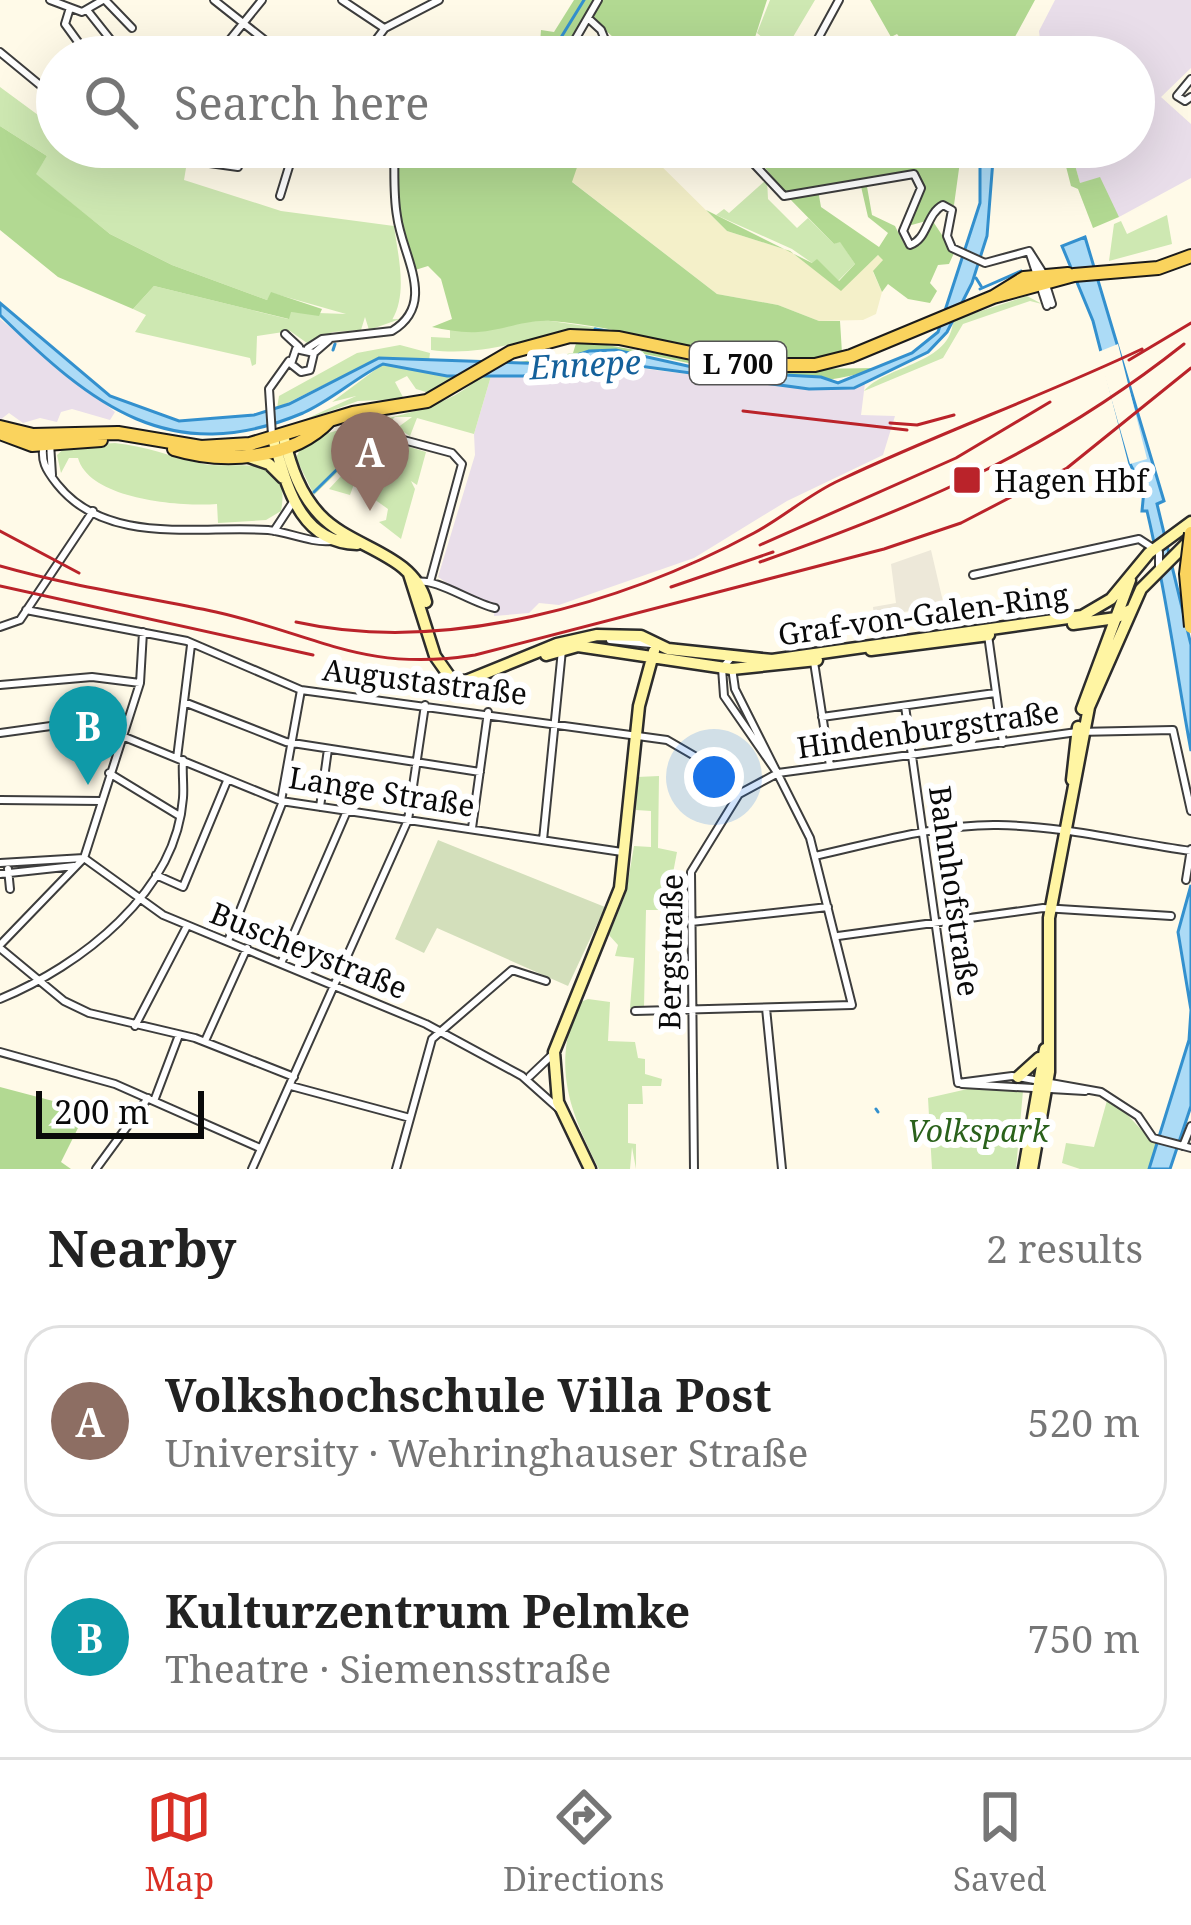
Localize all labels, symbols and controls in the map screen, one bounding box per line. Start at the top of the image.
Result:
search box [36,36,1155,168]
icon: search [78,69,144,135]
text: Search here [174,72,429,133]
water label: Ennepe [527,339,642,389]
road number: L 700 [690,342,786,384]
pin: A [331,412,409,511]
place label: Hagen Hbf [994,460,1150,501]
marker: Hagen Hbf [951,464,983,496]
street label: Graf-von-Galen-Ring [775,573,1071,655]
street label: Augustastraße [320,648,530,714]
pin: B [49,686,127,785]
street label: Hindenburgstraße [794,690,1062,768]
your location [684,747,744,807]
street label: Lange Straße [286,756,478,826]
street label: Bahnhofstraße [920,783,990,999]
street label: Bergstraße [648,874,692,1030]
street label: Buscheystraße [204,892,414,1008]
scale bar [36,1085,204,1138]
text: 200 m [54,1089,149,1134]
park label: Volkspark [907,1110,1050,1151]
text: Nearby [48,1212,236,1282]
text: 2 results [986,1221,1143,1274]
text: Volkshochschule Villa Post [165,1364,771,1425]
text: A [75,1395,105,1448]
text: 520 m [1028,1395,1140,1448]
text: University · Wehringhauser Straße [165,1425,808,1478]
text: Kulturzentrum Pelmke [165,1580,690,1641]
text: B [77,1611,103,1664]
text: 750 m [1028,1611,1140,1664]
text: Theatre · Siemensstraße [165,1641,611,1694]
tab: Map [144,1784,214,1901]
tab: Directions [503,1784,664,1901]
tab: Saved [953,1784,1047,1901]

